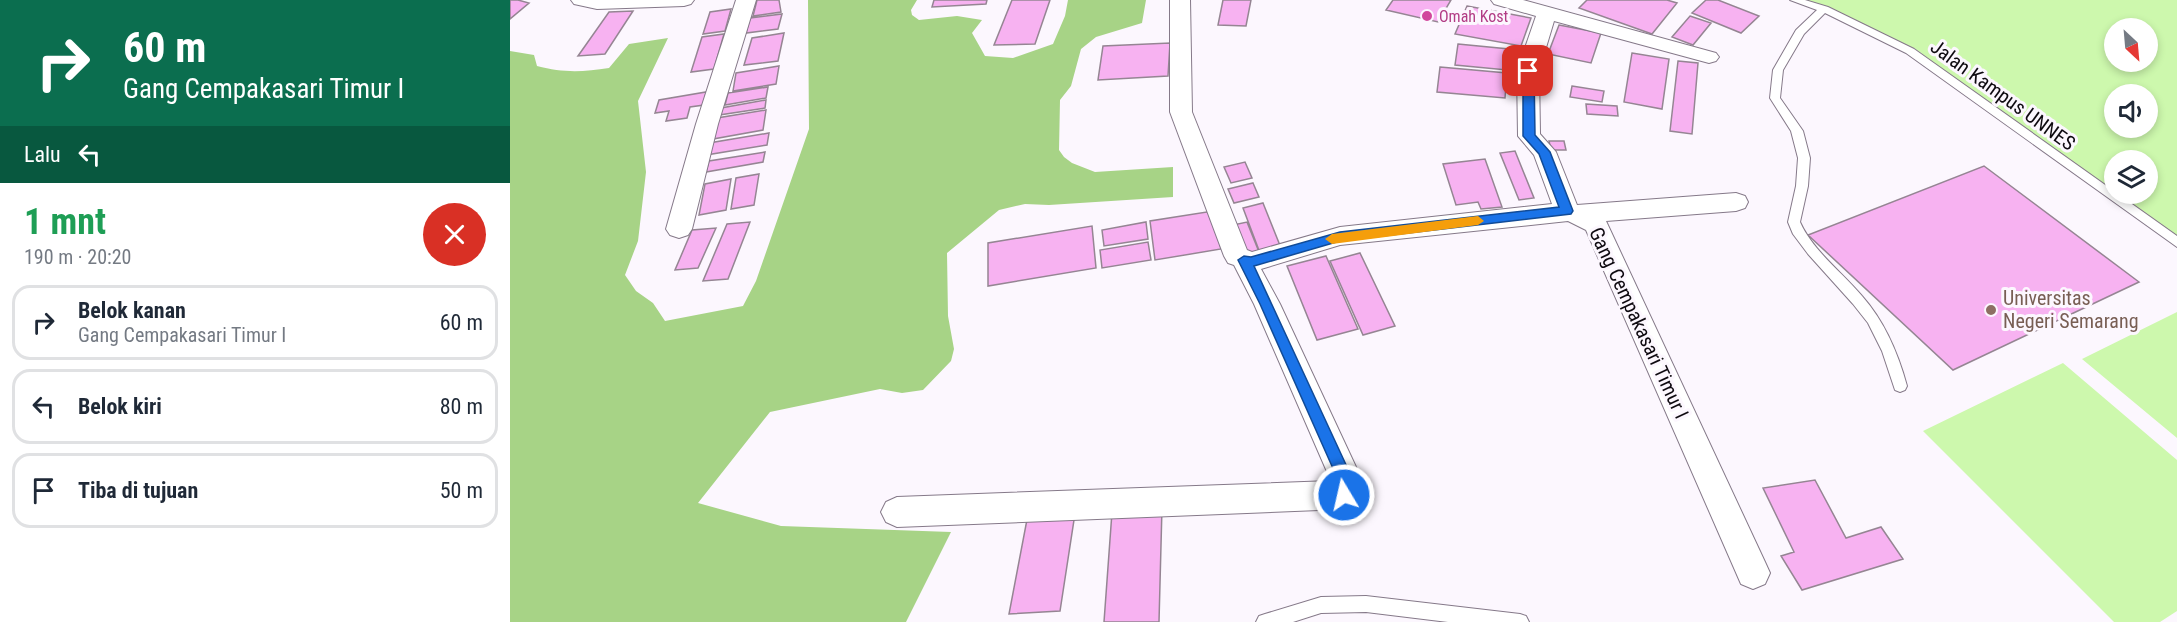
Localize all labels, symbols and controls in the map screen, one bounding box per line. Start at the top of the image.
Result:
place label: Omah Kost [1439,7,1509,26]
marker: Omah Kost [1420,9,1434,23]
north arrow [2104,18,2158,72]
map controls [2104,18,2158,204]
text: 60 m [123,23,206,72]
icon: right [24,24,102,102]
street label: Jalan Kampus UNNES [1926,35,2080,155]
pin [1502,45,1553,96]
icon: arrive [1511,54,1544,87]
text: Gang Cempakasari Timur I [123,73,404,105]
button: sound [2104,84,2158,138]
icon: left [73,138,106,171]
text: Lalu [24,142,61,167]
button: layers [2104,150,2158,204]
text: 1 mnt [24,201,106,243]
button: close [423,203,486,266]
street label: Gang Cempakasari Timur I [1584,224,1694,422]
text: 190 m · 20:20 [24,245,131,269]
place label: Universitas Negeri Semarang [2003,286,2139,333]
text: Belok kanan [78,298,186,323]
marker: Universitas Negeri Semarang [1984,303,1998,317]
icon: right [27,306,60,339]
text: 60 m [440,310,483,335]
text: Gang Cempakasari Timur I [78,323,286,347]
icon: left [27,390,60,423]
text: Belok kiri [78,394,162,419]
text: 80 m [440,394,483,419]
position arrow [1312,463,1376,527]
icon: arrive [27,474,60,507]
text: Tiba di tujuan [78,478,198,503]
text: 50 m [440,478,483,503]

